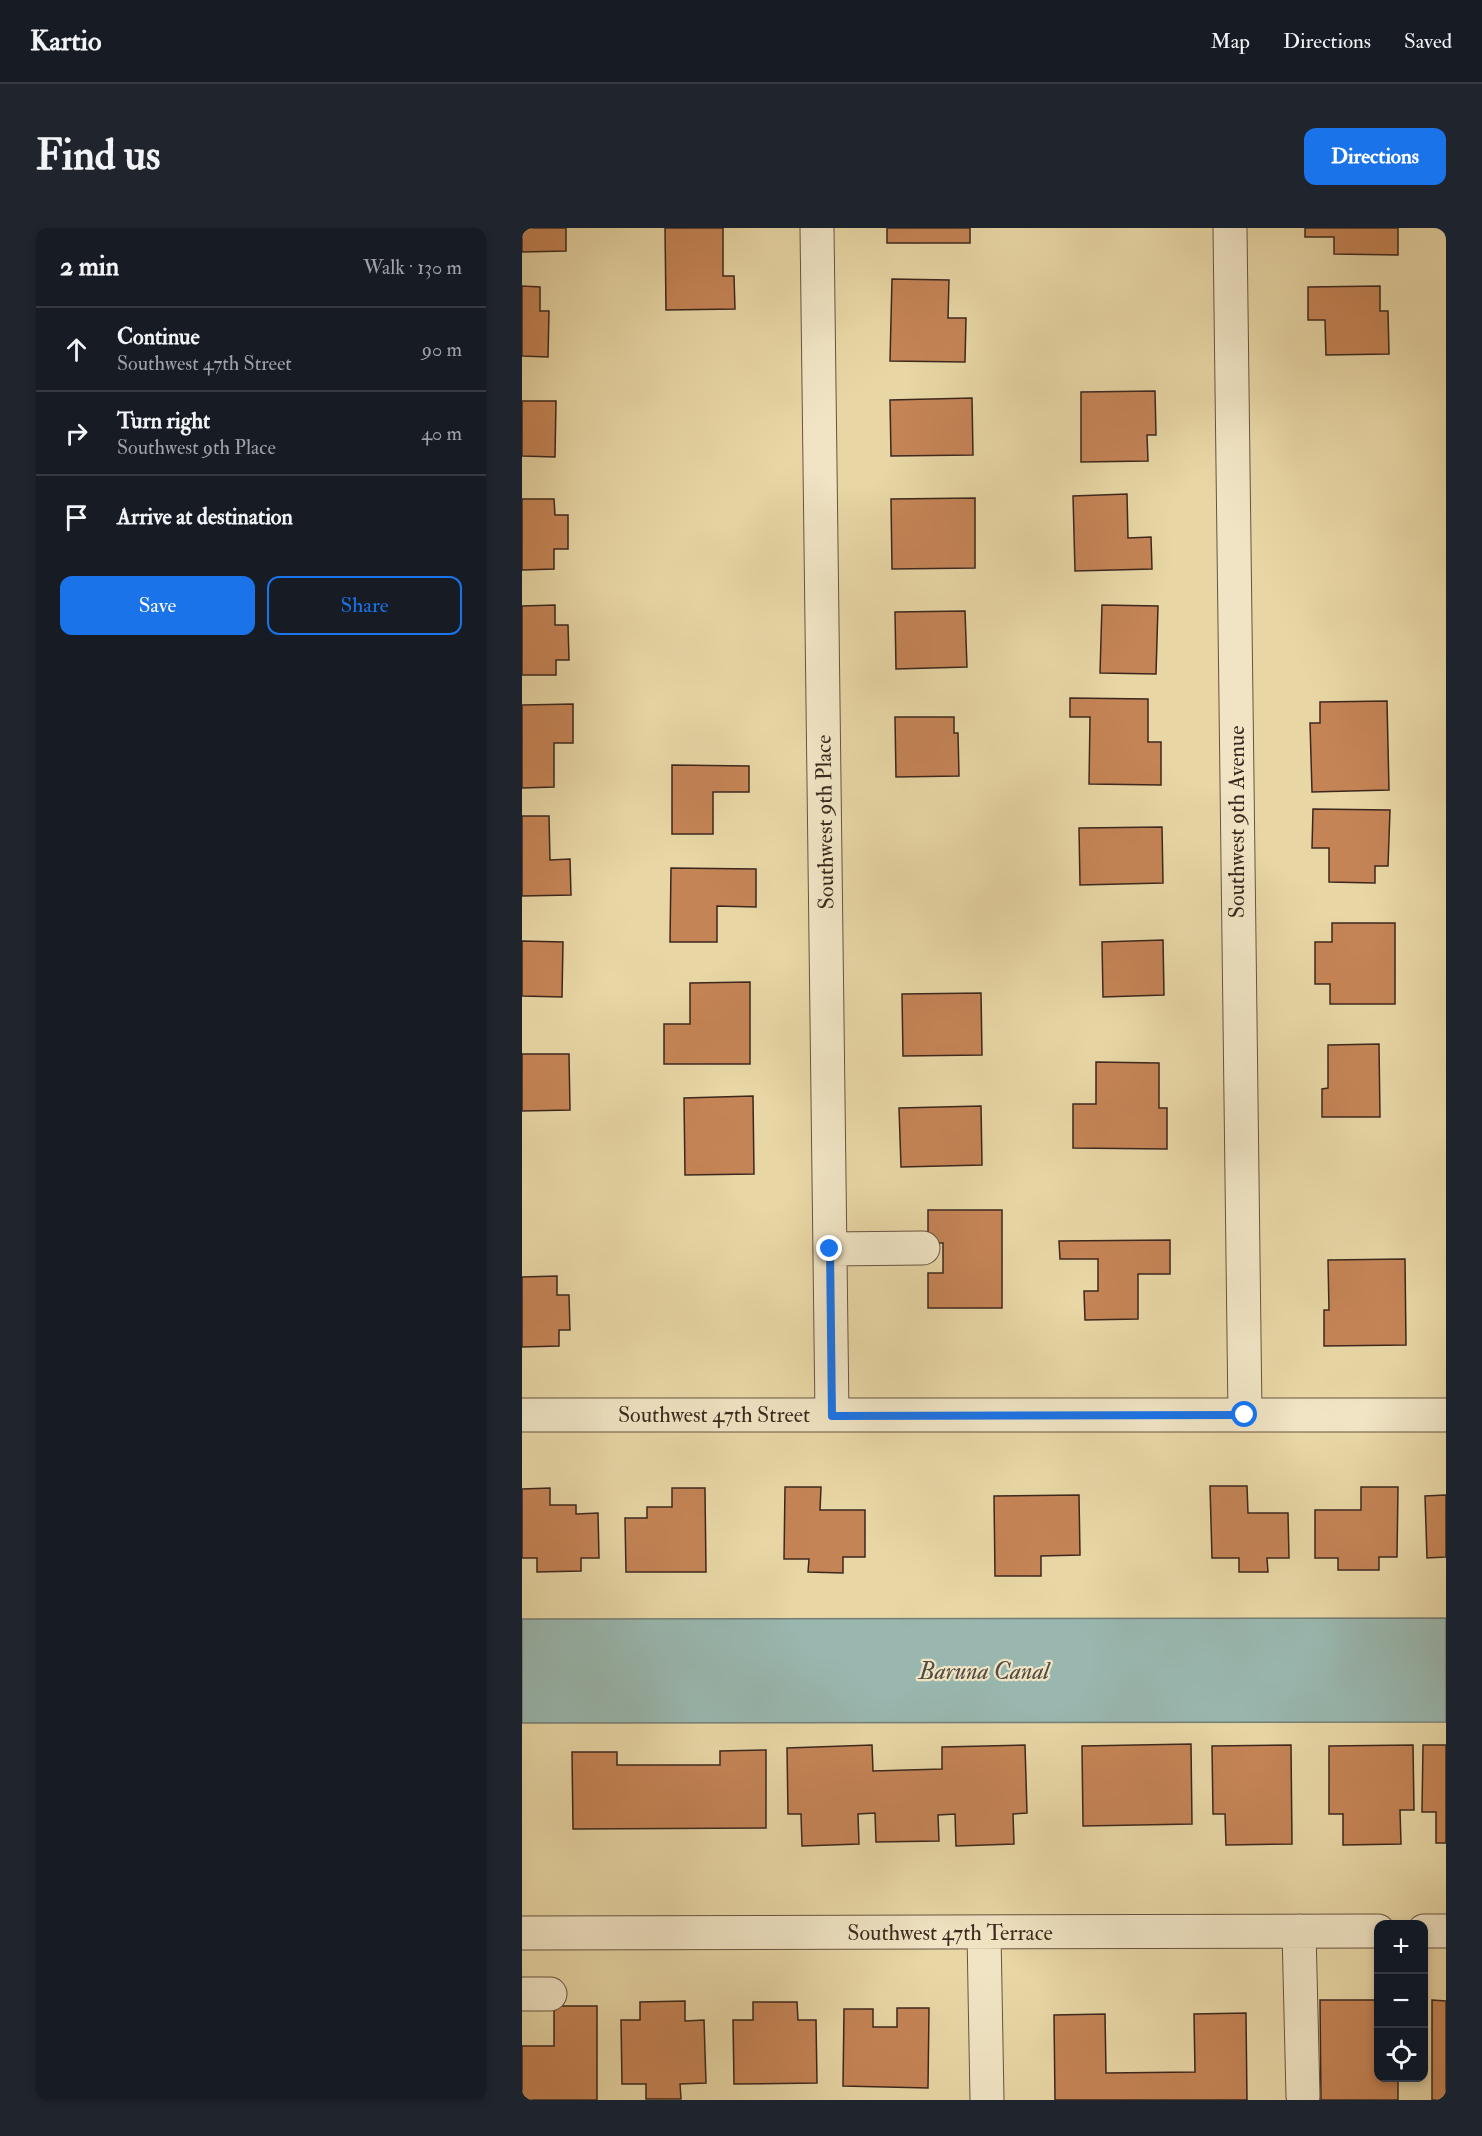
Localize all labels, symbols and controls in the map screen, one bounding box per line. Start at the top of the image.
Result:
text: Kartio [30,24,101,59]
text: Map [1210,28,1250,55]
text: Directions [1283,28,1371,55]
text: Saved [1404,28,1452,55]
button: Directions [1304,128,1446,185]
text: Find us [36,130,160,182]
text: 2 min [60,251,119,283]
text: Walk · 130 m [363,255,462,280]
text: Continue [117,323,200,351]
icon: ahead [60,333,93,366]
text: 90 m [422,337,462,362]
text: Southwest 47th Street [117,351,292,376]
text: Turn right [117,407,210,435]
icon: right [60,417,93,450]
text: 40 m [421,421,462,446]
text: Southwest 9th Place [117,435,276,460]
icon: arrive [60,501,93,534]
text: Arrive at destination [117,503,293,531]
button: Save [60,576,255,635]
button: Share [267,576,462,635]
street label: Southwest 9th Avenue [1223,726,1251,918]
street label: Southwest 9th Place [809,734,841,910]
route end [816,1235,842,1261]
street label: Southwest 47th Street [618,1401,810,1429]
route start [1231,1401,1257,1427]
water label: Baruna Canal [918,1656,1052,1687]
street label: Southwest 47th Terrace [847,1919,1053,1947]
map controls [1374,1920,1428,2082]
button: + [1374,1920,1428,1974]
button: − [1374,1974,1428,2028]
button: locate [1374,2028,1428,2082]

